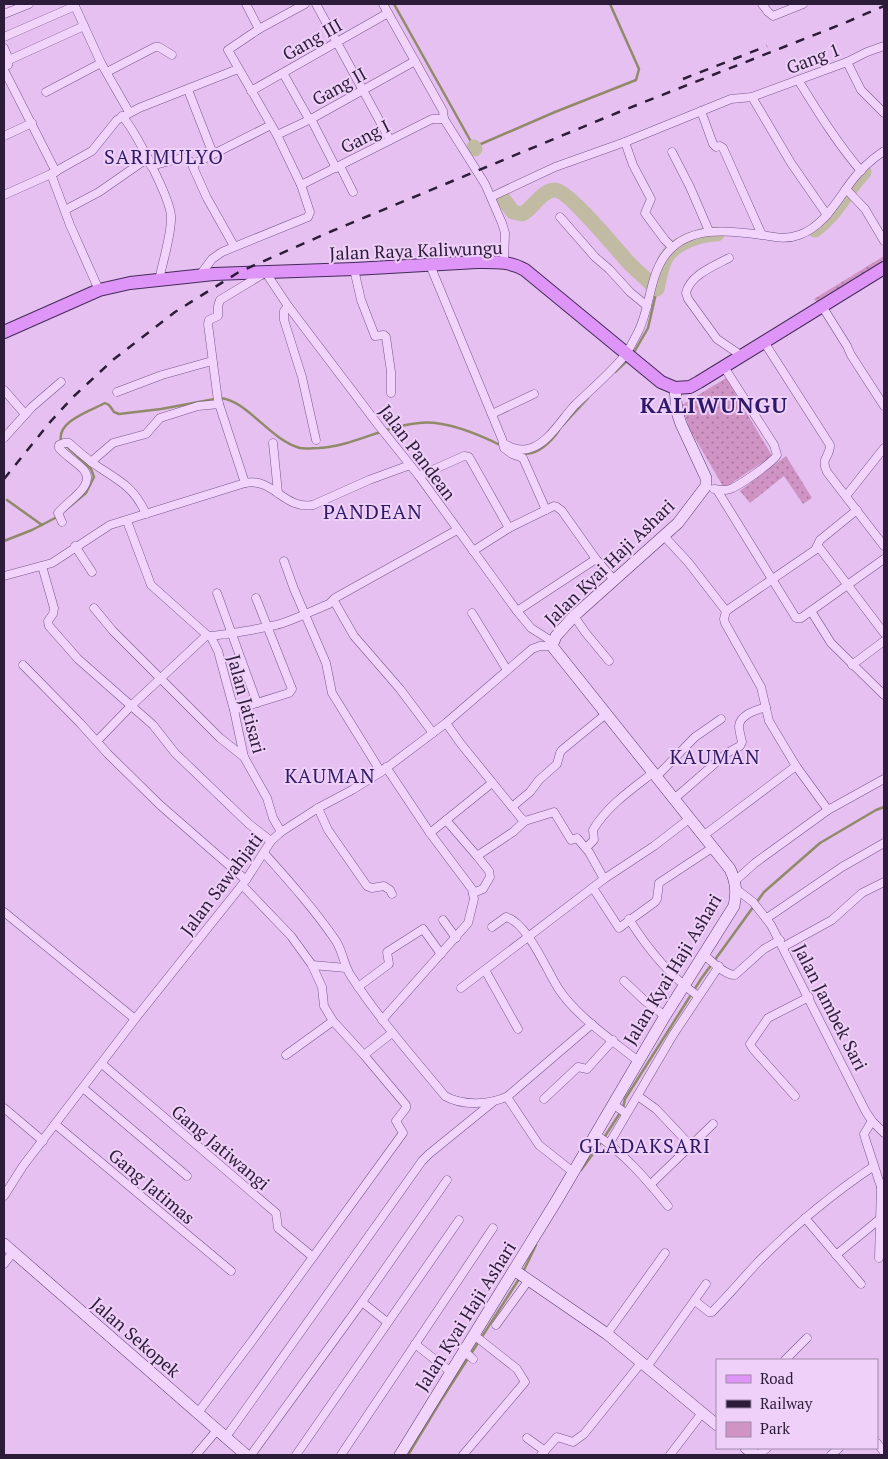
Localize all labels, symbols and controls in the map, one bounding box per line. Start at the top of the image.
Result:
street label: Gang III [278,12,346,66]
street label: Gang 1 [783,37,843,79]
street label: Gang II [308,61,370,111]
street label: Gang I [336,113,394,159]
district label: SARIMULYO [104,143,224,170]
street label: Jalan Raya Kaliwungu [329,235,503,265]
district label: KALIWUNGU [640,390,788,419]
street label: Jalan Pandean [374,399,462,505]
street label: Jalan Kyai Haji Ashari [539,494,679,630]
district label: PANDEAN [323,498,423,525]
street label: Jalan Jatisari [222,652,272,756]
district label: KAUMAN [669,743,761,770]
district label: KAUMAN [284,762,376,789]
street label: Jalan Sawahjati [175,828,267,940]
street label: Jalan Kyai Haji Ashari [617,889,727,1049]
street label: Jalan Jambek Sari [789,940,873,1074]
street label: Gang Jatiwangi [167,1099,275,1195]
district label: GLADAKSARI [579,1132,711,1159]
street label: Gang Jatimas [104,1143,200,1229]
street label: Jalan Kyai Haji Ashari [409,1237,521,1395]
street label: Jalan Sekopek [86,1292,186,1383]
legend [716,1359,878,1449]
text: Road [760,1368,793,1388]
text: Railway [760,1393,813,1413]
text: Park [760,1418,790,1438]

